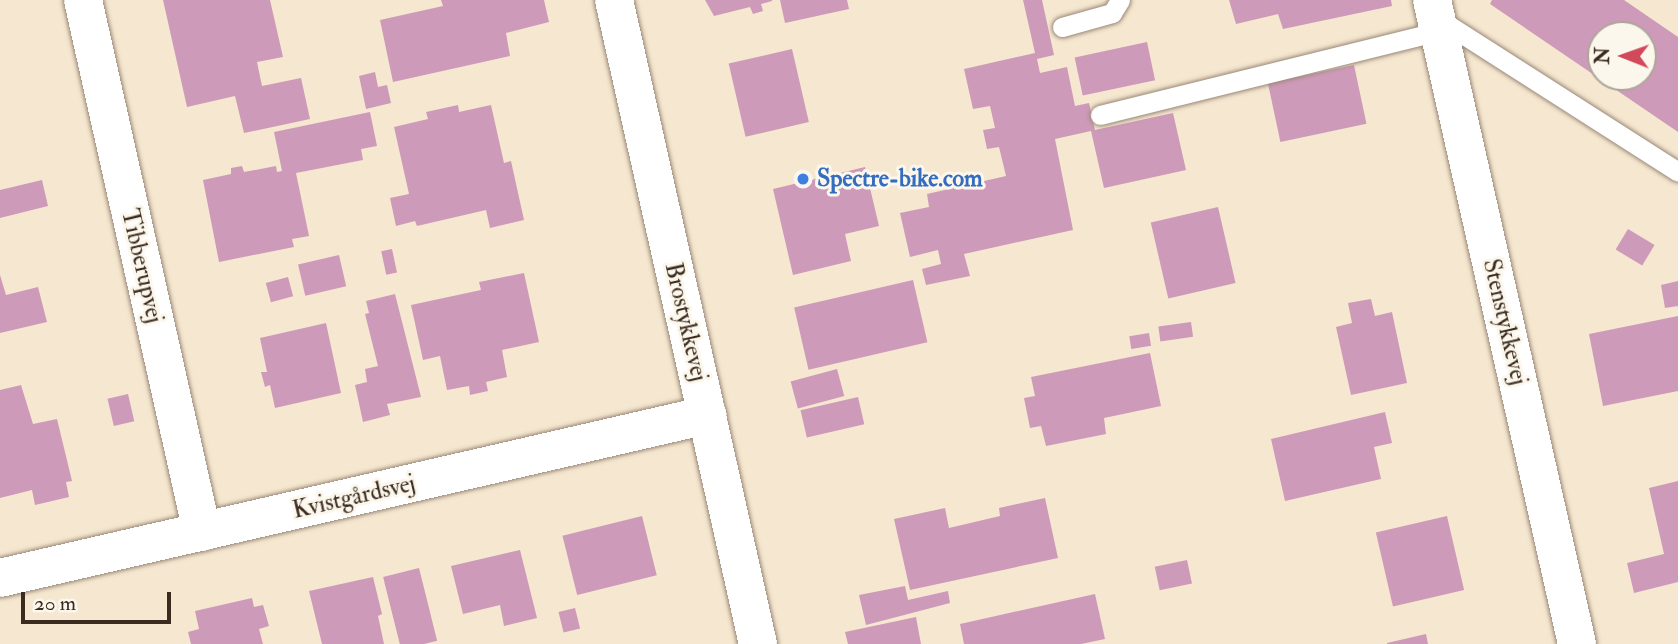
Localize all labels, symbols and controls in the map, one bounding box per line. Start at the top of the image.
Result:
north arrow [1587,21,1657,91]
text: N [1591,47,1615,64]
place label: Spectre-bike.com [817,165,983,193]
marker: Spectre-bike.com [795,171,811,187]
street label: Tibberupvej [115,206,169,326]
street label: Stenstykkevej [1477,256,1533,388]
street label: Brostykkevej [658,260,714,384]
street label: Kvistgårdsvej [290,469,418,525]
scale bar [24,578,175,622]
text: 20 m [34,590,76,617]

